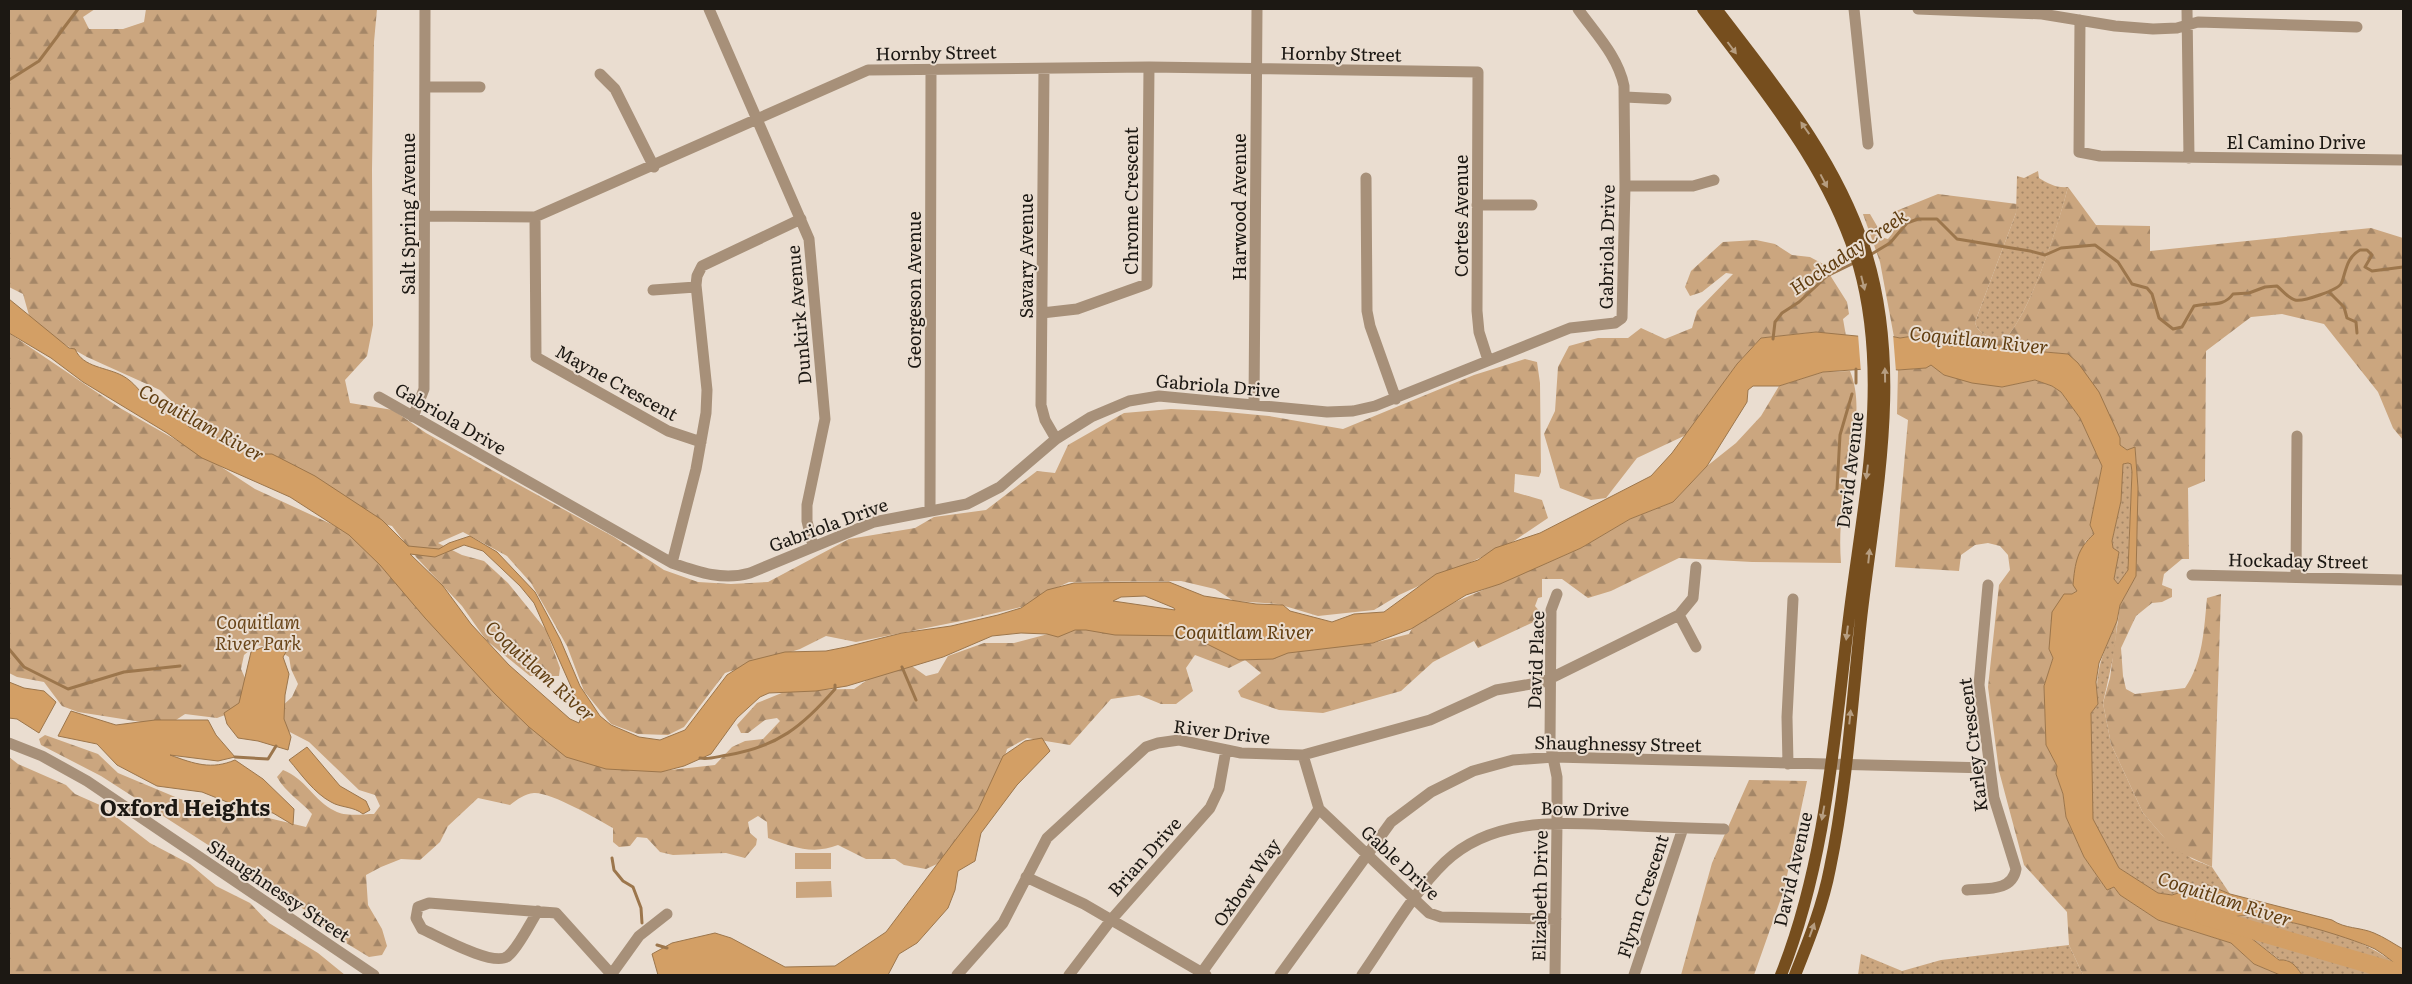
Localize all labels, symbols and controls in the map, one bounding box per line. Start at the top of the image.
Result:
street label: Hornby Street [875,37,998,67]
street label: Hornby Street [1280,38,1403,68]
one-way arrow [1727,41,1737,55]
one-way arrow [1800,121,1810,135]
street label: Chrome Crescent [1117,126,1144,275]
street label: El Camino Drive [2226,128,2366,155]
street label: Salt Spring Avenue [394,133,421,295]
street label: Harwood Avenue [1225,133,1252,281]
street label: Cortes Avenue [1447,155,1474,277]
one-way arrow [1820,174,1829,188]
street label: Gabriola Drive [1591,184,1621,310]
street label: Savary Avenue [1012,193,1039,319]
water label: Hockaday Creek [1783,201,1913,301]
street label: Georgeson Avenue [900,211,927,369]
street label: Dunkirk Avenue [778,244,818,386]
one-way arrow [1859,276,1867,291]
water label: Coquitlam River [1908,318,2050,360]
street label: Mayne Crescent [551,337,684,427]
street label: Gabriola Drive [1155,366,1281,404]
one-way arrow [1881,367,1889,383]
street label: Gabriola Drive [390,375,512,461]
water label: Coquitlam River [134,376,270,468]
street label: David Avenue [1828,410,1870,530]
one-way arrow [1863,464,1871,480]
street label: Gabriola Drive [765,490,891,558]
street label: Hockaday Street [2228,545,2369,575]
one-way arrow [1865,547,1873,563]
park label: Coquitlam River Park [215,608,301,656]
street label: David Place [1520,610,1550,710]
water label: Coquitlam River [480,613,602,727]
water label: Coquitlam River [1174,617,1314,645]
one-way arrow [1843,626,1851,642]
street label: Karley Crescent [1950,676,1994,813]
one-way arrow [1846,709,1854,725]
street label: River Drive [1172,712,1272,750]
street label: Shaughnessy Street [1534,728,1703,758]
district label: Oxford Heights [100,790,270,823]
street label: Bow Drive [1540,794,1630,822]
one-way arrow [1819,806,1827,822]
street label: David Avenue [1766,809,1818,929]
street label: Brian Drive [1101,810,1187,902]
street label: Gable Drive [1355,818,1447,906]
street label: Elizabeth Drive [1524,830,1554,962]
street label: Flynn Crescent [1609,830,1675,961]
street label: Shaughnessy Street [202,832,357,948]
street label: Oxbow Way [1206,832,1287,932]
water label: Coquitlam River [2154,863,2296,933]
one-way arrow [1808,922,1816,937]

